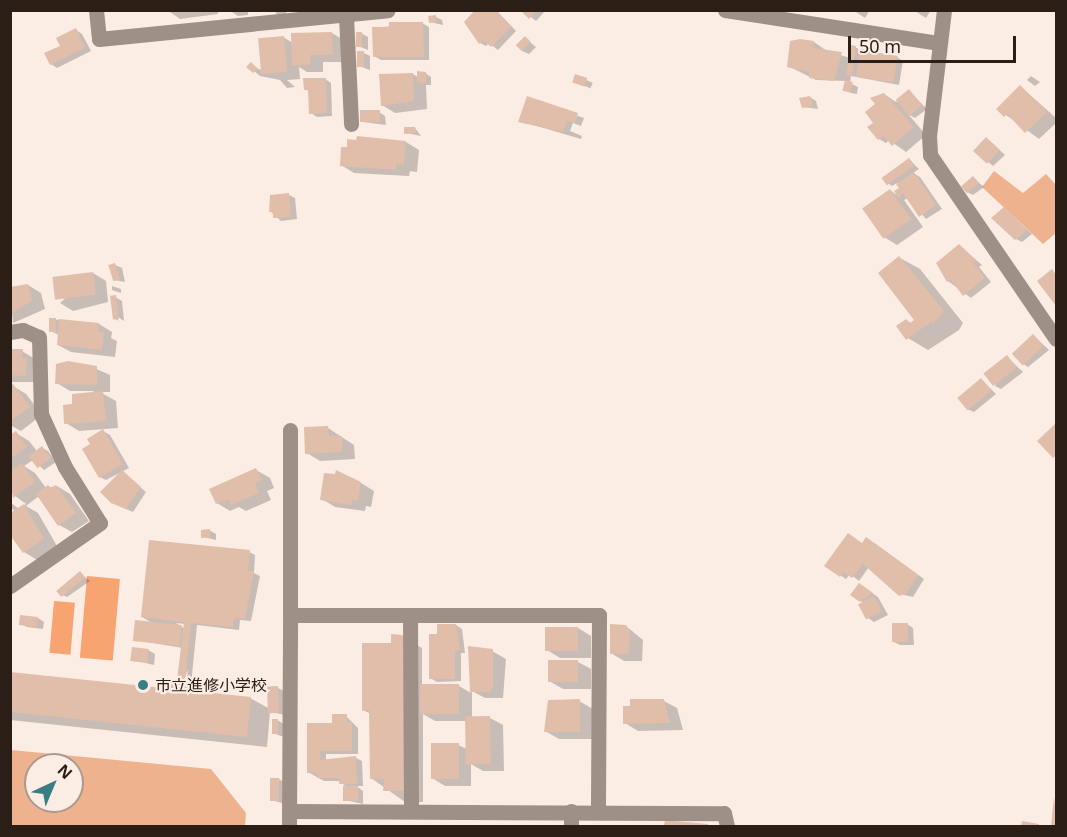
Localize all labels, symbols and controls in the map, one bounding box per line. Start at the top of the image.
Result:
scale bar [851,24,1019,62]
text: 50 m [859,34,901,58]
place label: 市立進修小学校 [155,675,267,695]
marker: 市立進修小学校 [136,678,150,692]
north arrow [24,753,84,813]
text: N [53,759,77,784]

